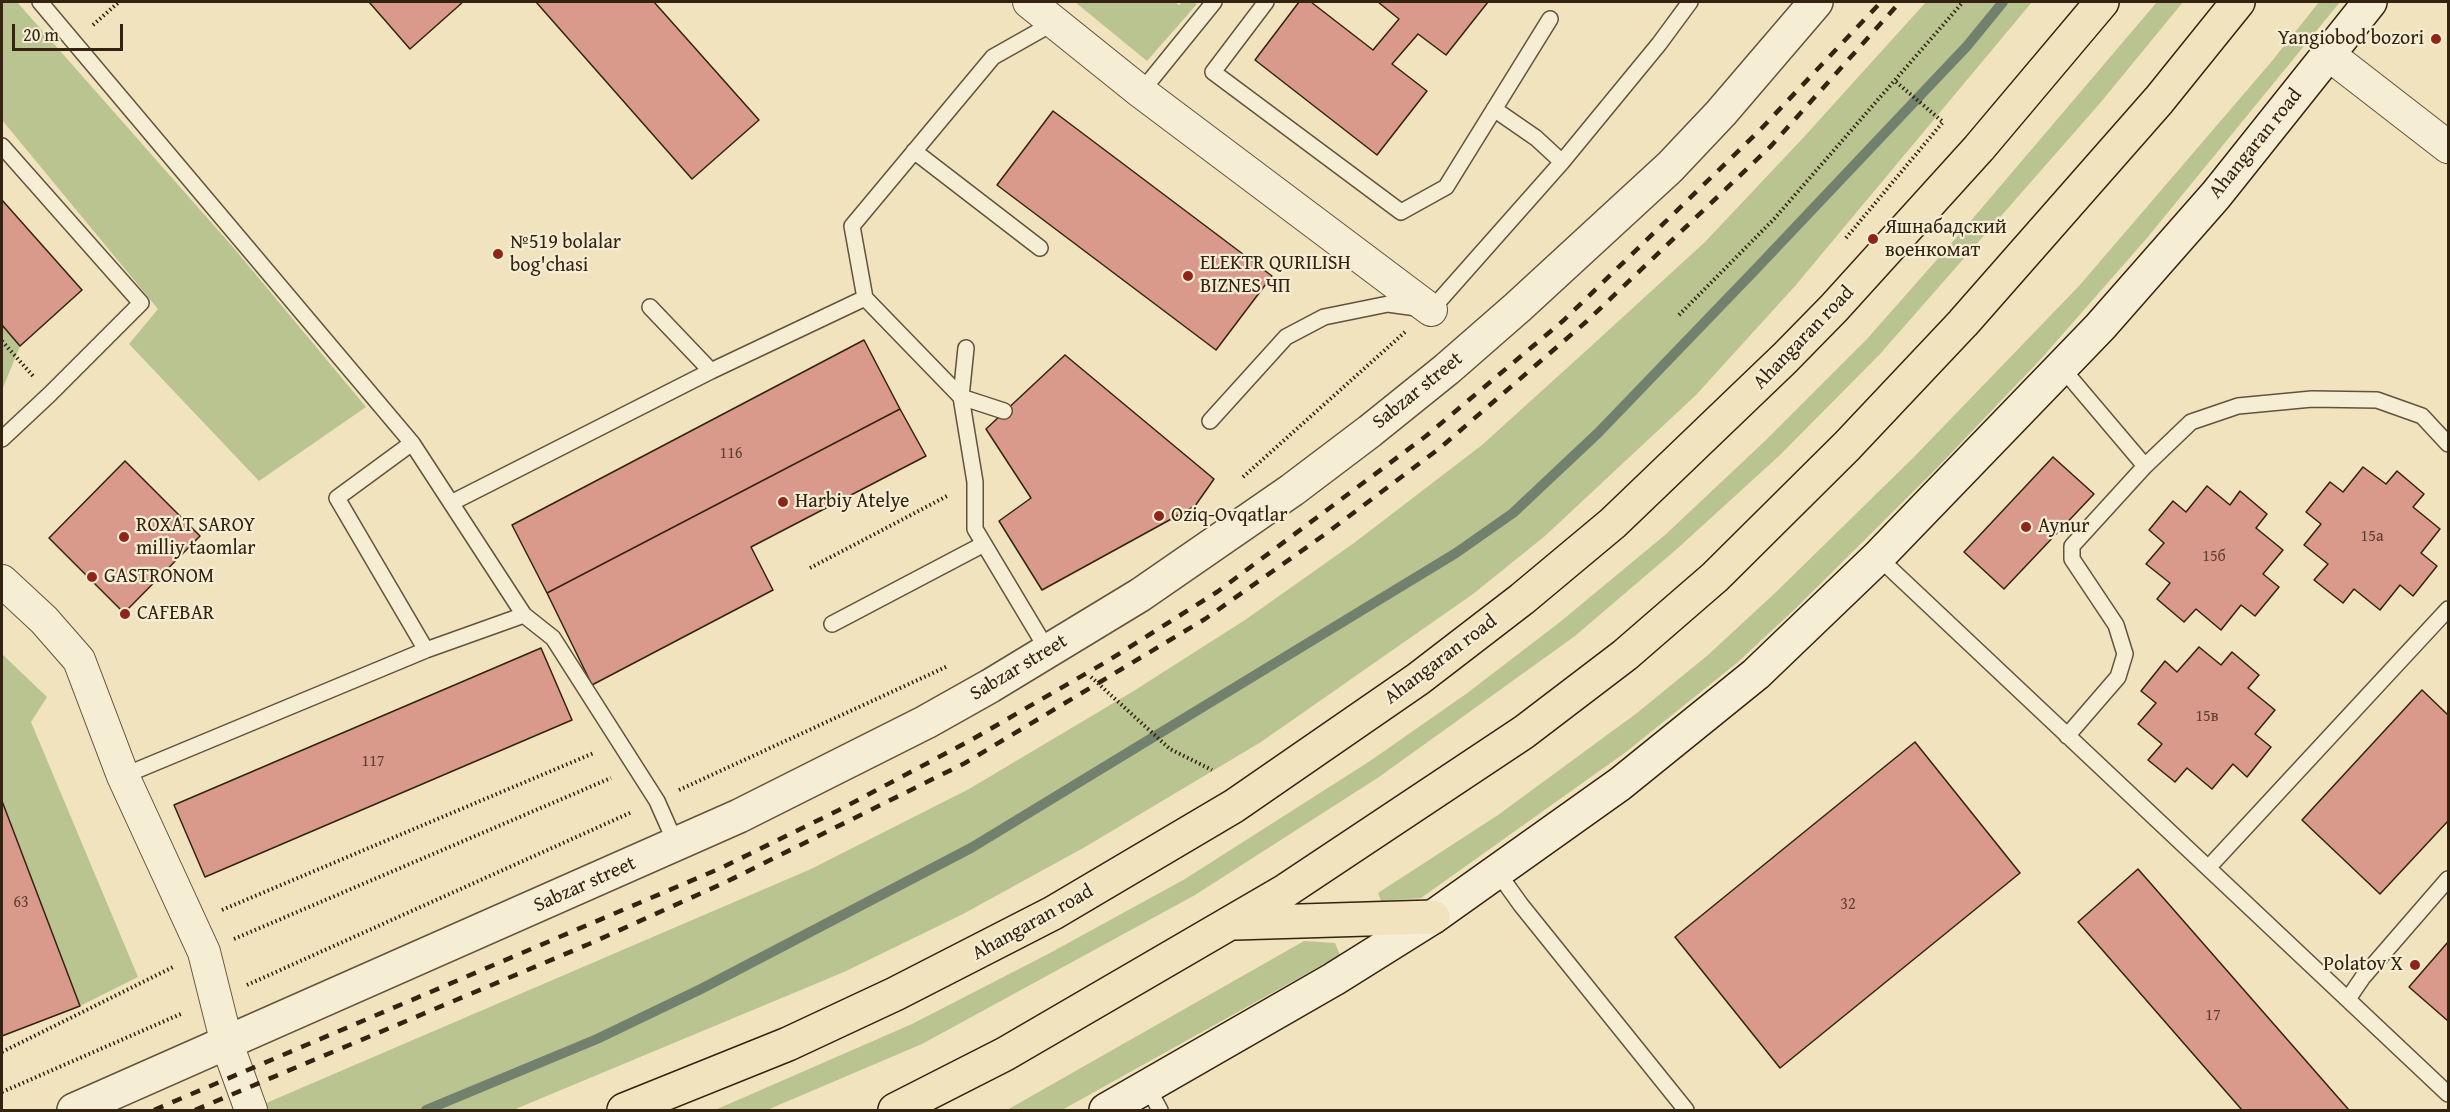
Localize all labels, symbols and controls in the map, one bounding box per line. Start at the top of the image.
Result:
scale bar [15,12,126,50]
text: 20 m [23,21,59,48]
place label: Yangiobod bozori [2278,27,2424,51]
marker: Yangiobod bozori [2429,32,2443,46]
street label: Ahangaran road [2204,84,2308,204]
place label: Яшнабадский военкомат [1885,216,2007,263]
place label: №519 bolalar bog'chasi [510,231,621,278]
marker: Яшнабадский военкомат [1866,232,1880,246]
marker: №519 bolalar bog'chasi [491,247,505,261]
place label: ELEKTR QURILISH BIZNES ЧП [1200,252,1351,299]
marker: ELEKTR QURILISH BIZNES ЧП [1181,269,1195,283]
street label: Ahangaran road [1749,281,1859,395]
street label: Sabzar street [1368,347,1468,435]
house number: 116 [719,444,743,464]
place label: Harbiy Atelye [795,490,909,514]
marker: Harbiy Atelye [776,495,790,509]
place label: Oziq-Ovqatlar [1171,504,1287,528]
marker: Oziq-Ovqatlar [1152,509,1166,523]
place label: ROXAT SAROY milliy taomlar [136,514,256,561]
place label: Aynur [2038,515,2089,539]
marker: Aynur [2019,520,2033,534]
house number: 15а [2360,527,2384,547]
marker: ROXAT SAROY milliy taomlar [117,530,131,544]
house number: 15б [2202,547,2226,567]
place label: GASTRONOM [104,565,214,589]
marker: GASTRONOM [85,570,99,584]
place label: CAFEBAR [137,602,214,626]
marker: CAFEBAR [118,607,132,621]
street label: Ahangaran road [1380,610,1502,710]
street label: Sabzar street [966,630,1072,706]
house number: 15в [2195,707,2219,727]
house number: 117 [361,752,385,772]
street label: Sabzar street [530,852,640,918]
street label: Ahangaran road [968,880,1098,966]
house number: 63 [13,893,29,913]
house number: 32 [1840,895,1856,915]
place label: Polatov X [2323,953,2403,977]
marker: Polatov X [2408,958,2422,972]
house number: 17 [2205,1006,2221,1026]

